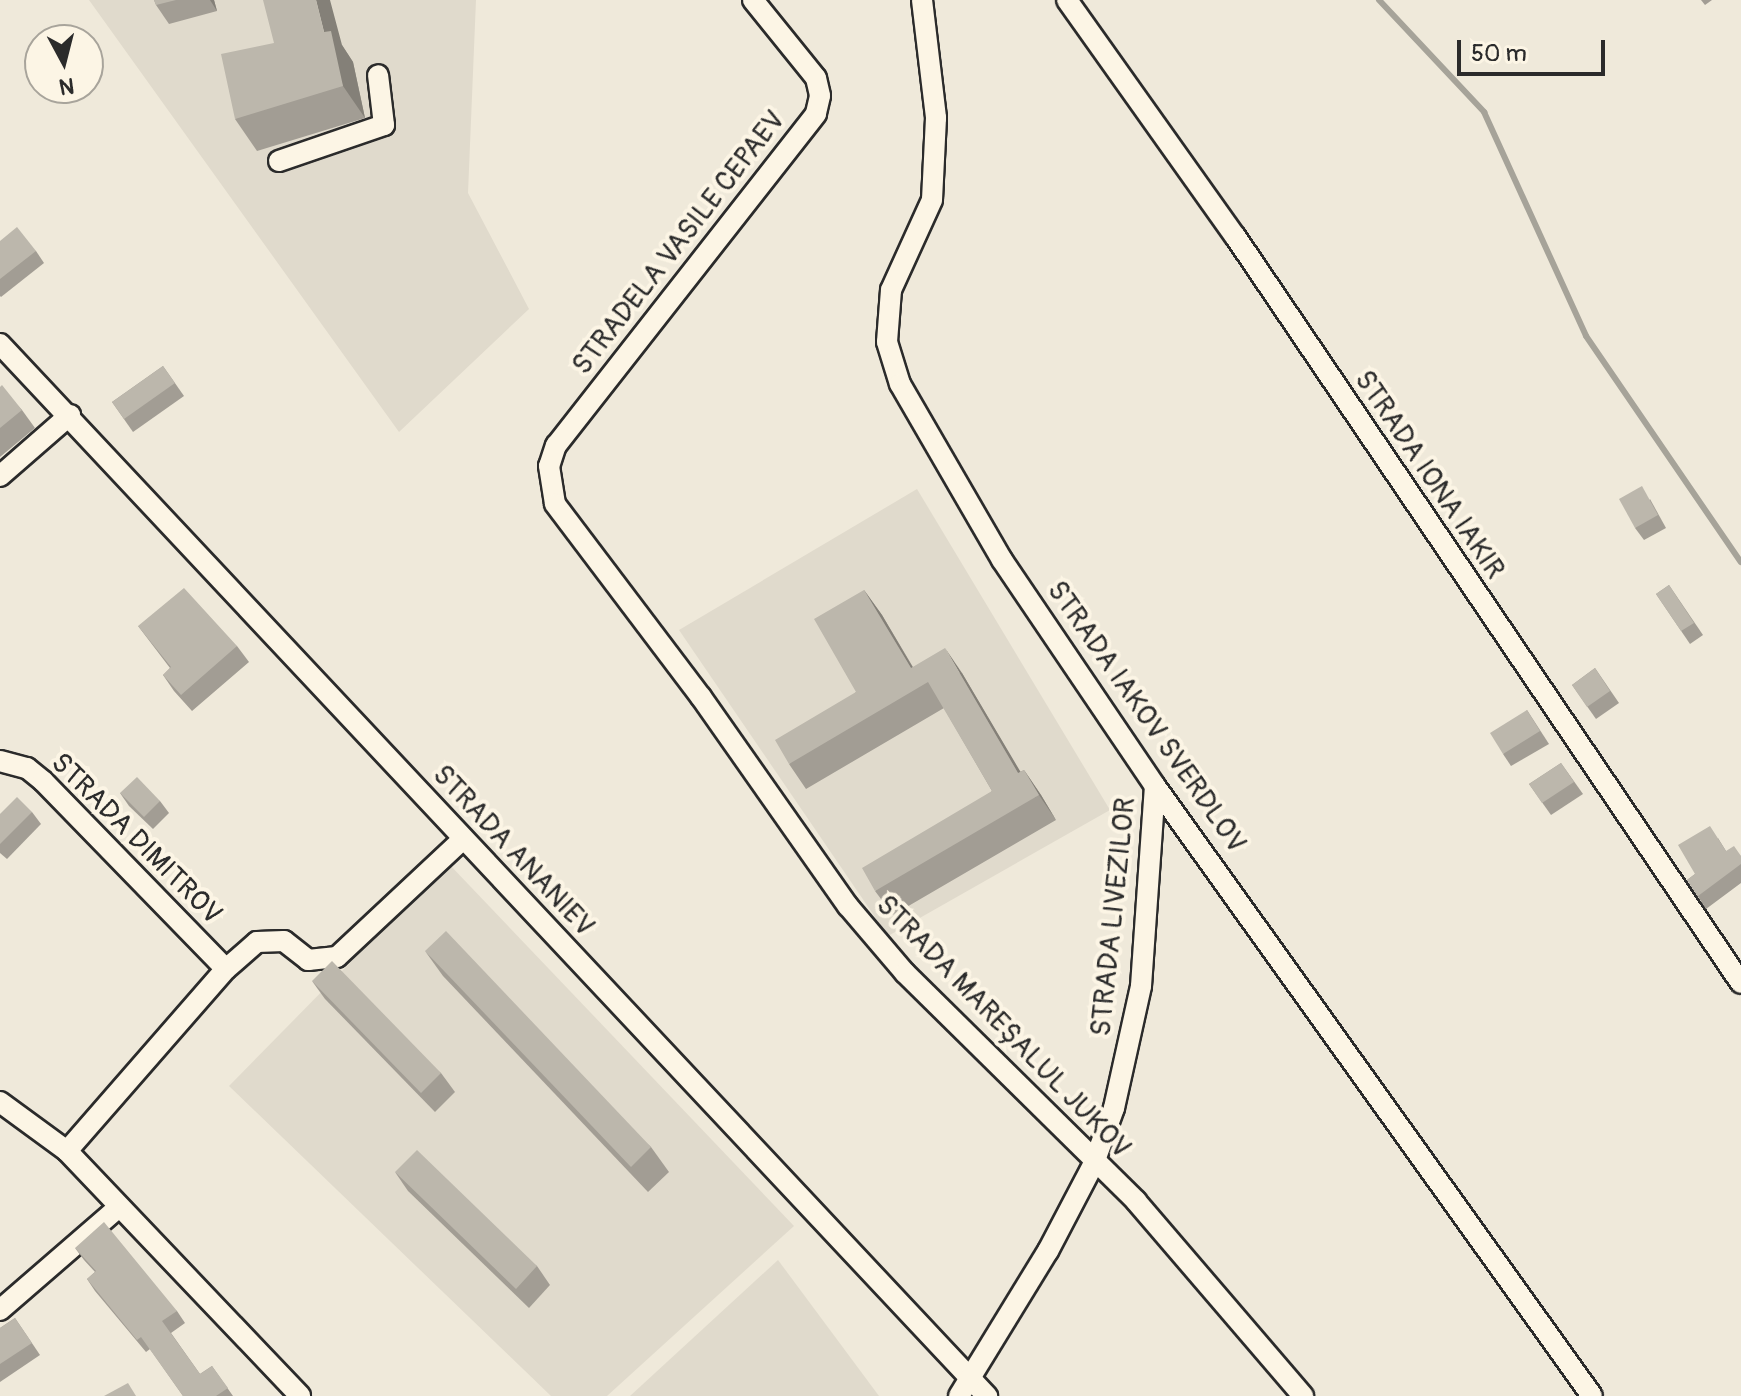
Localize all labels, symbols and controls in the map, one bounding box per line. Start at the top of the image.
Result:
north arrow [24,24,104,104]
scale bar [1461,24,1609,74]
text: 50 m [1471,39,1527,68]
text: N [58,71,76,101]
street label: STRADELA VASILE CEPAEV [566,104,792,382]
street label: STRADA IONA IAKIR [1347,364,1511,586]
street label: STRADA IAKOV SVERDLOV [1039,575,1253,859]
street label: STRADA DIMITROV [44,747,228,931]
street label: STRADA ANANIEV [425,759,601,943]
street label: STRADA LIVEZILOR [1085,796,1143,1038]
street label: STRADA MAREȘALUL JUKOV [869,889,1137,1165]

